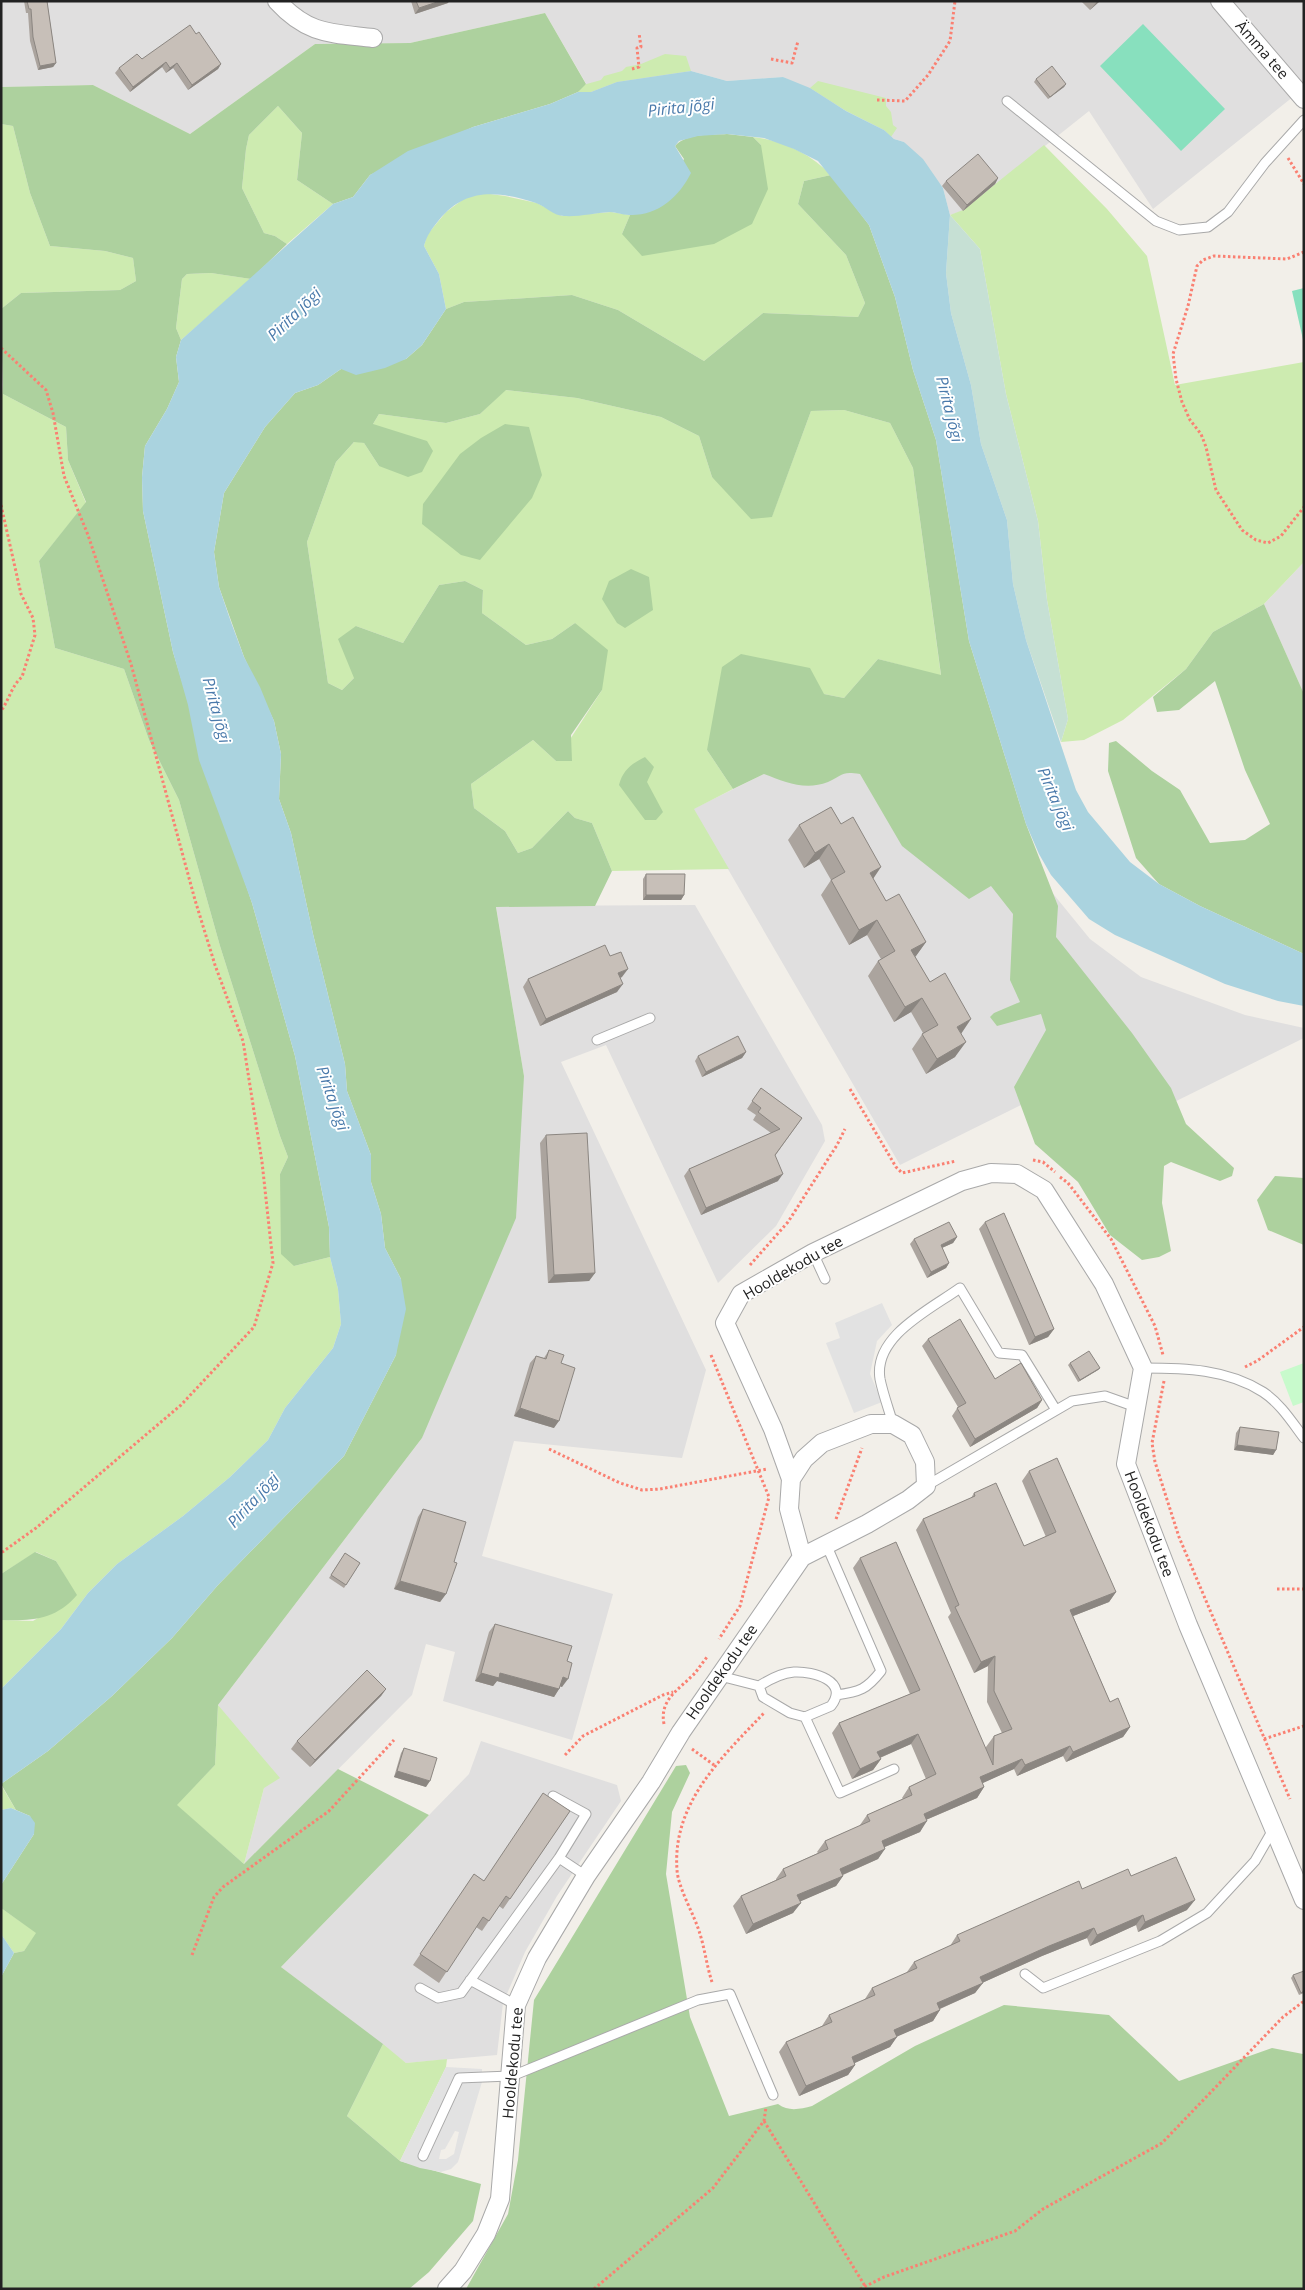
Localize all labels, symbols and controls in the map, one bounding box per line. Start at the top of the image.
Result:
street label: Ämma tee [1232,16,1294,83]
water label: Pirita jõgi [646,92,717,121]
water label: Pirita jõgi [262,282,327,345]
water label: Pirita jõgi [931,374,969,445]
water label: Pirita jõgi [198,675,237,746]
water label: Pirita jõgi [1033,764,1080,835]
water label: Pirita jõgi [312,1063,355,1134]
street label: Hooldekodu tee [739,1231,846,1304]
water label: Pirita jõgi [222,1467,285,1532]
street label: Hooldekodu tee [1121,1468,1179,1579]
street label: Hooldekodu tee [681,1620,761,1723]
street label: Hooldekodu tee [497,2006,527,2120]

